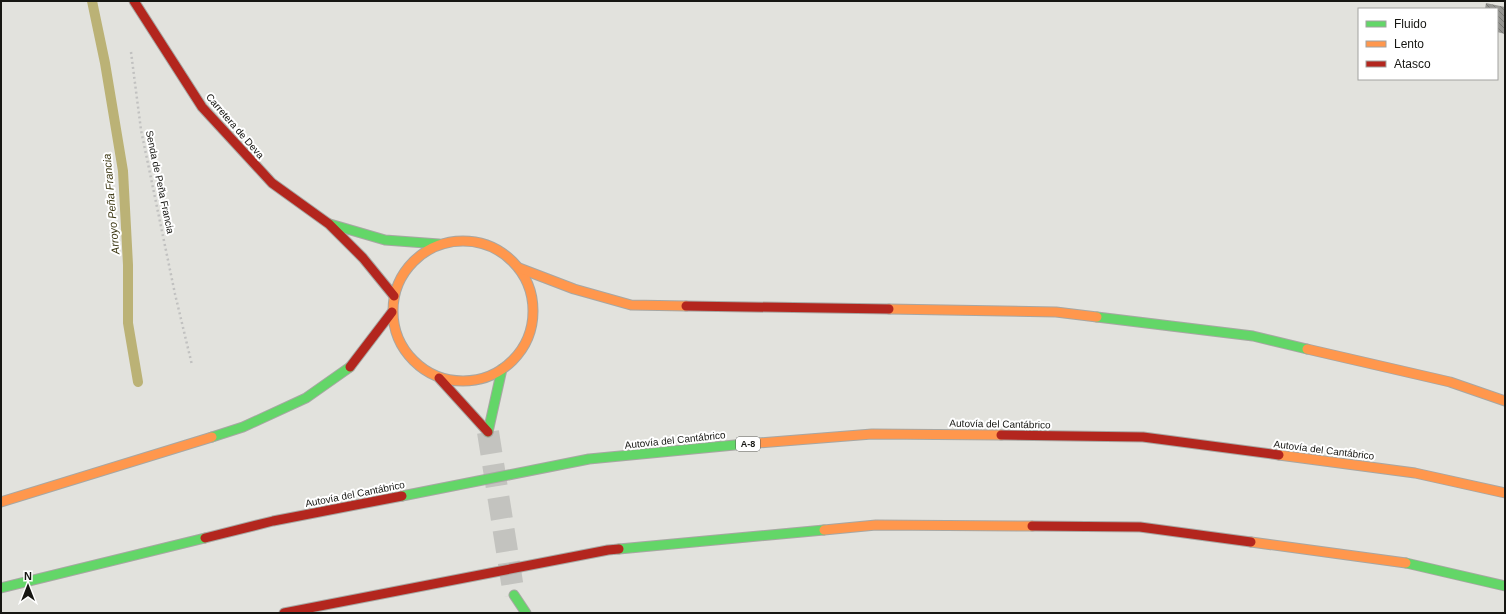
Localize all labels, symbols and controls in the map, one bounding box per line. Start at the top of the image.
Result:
legend [1358,8,1498,80]
text: Fluido [1394,17,1427,31]
text: Lento [1394,37,1424,51]
text: Atasco [1394,57,1431,71]
street label: Carretera de Deva [204,91,266,161]
street label: Senda de Peña Francia [144,129,176,235]
water label: Arroyo Peña Francia [101,153,121,256]
street label: Autovía del Cantábrico [949,418,1051,430]
street label: Autovía del Cantábrico [624,429,726,451]
road number: A-8 [736,437,760,451]
street label: Autovía del Cantábrico [1273,438,1375,462]
street label: Autovía del Cantábrico [304,479,406,509]
north arrow [8,566,48,606]
text: N [24,570,32,582]

